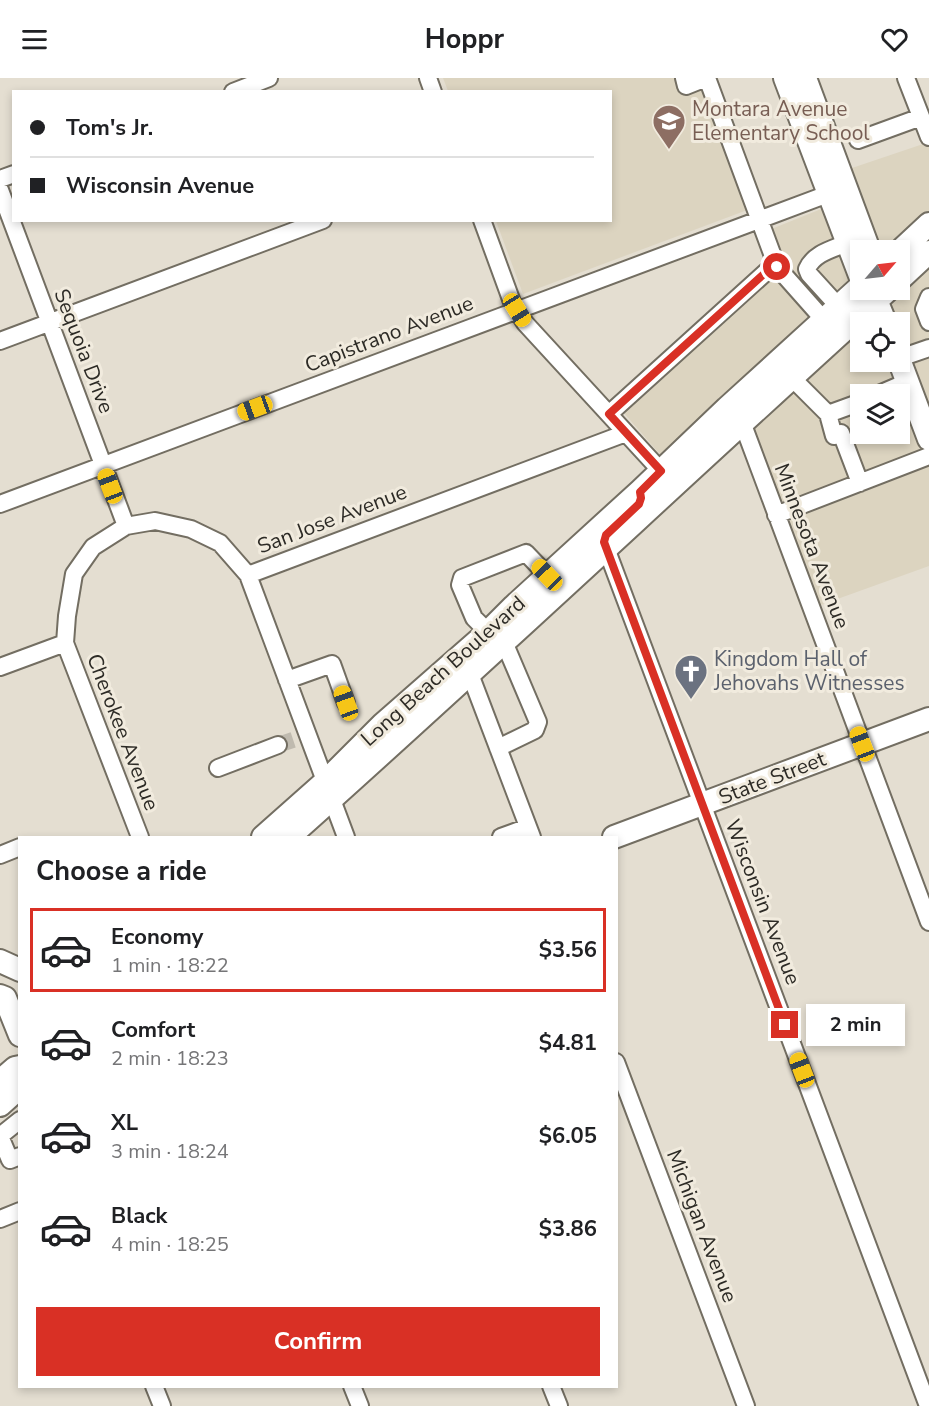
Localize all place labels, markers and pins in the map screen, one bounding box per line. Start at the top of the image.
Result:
place label: Montara Avenue Elementary School [692,95,870,147]
school or university icon: Montara Avenue Elementary School [651,103,687,150]
place label: Kingdom Hall of Jehovahs Witnesses [713,645,905,697]
church icon: Kingdom Hall of Jehovahs Witnesses [673,653,709,700]

